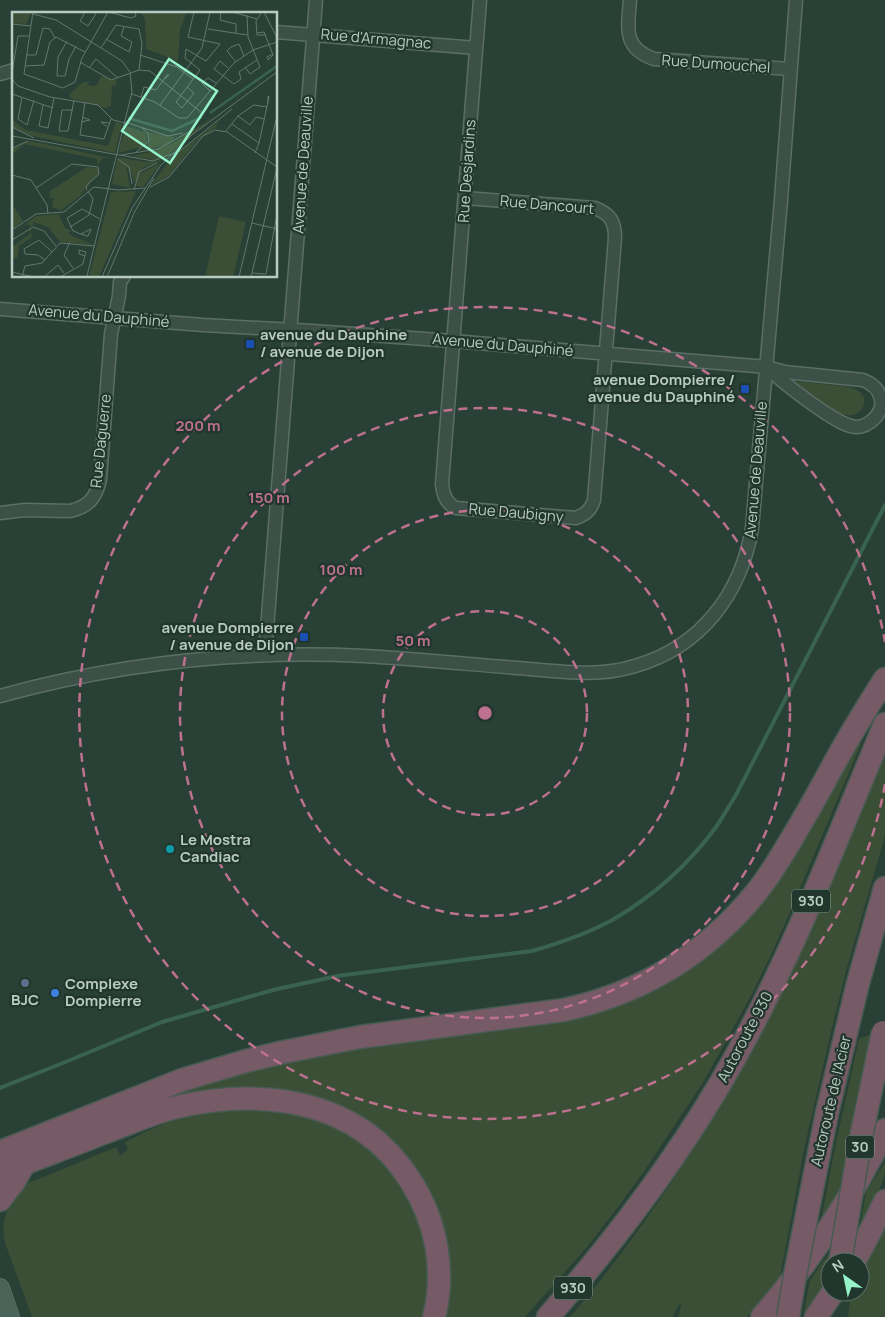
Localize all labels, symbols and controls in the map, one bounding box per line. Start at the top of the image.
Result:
inset map [12,12,278,278]
street label: Rue d'Armagnac [320,23,432,54]
street label: Rue Dumouchel [661,49,771,78]
street label: Avenue de Deauville [287,95,318,234]
street label: Rue Desjardins [452,119,481,223]
street label: Rue Dancourt [499,190,595,219]
street label: Avenue du Dauphiné [28,299,171,332]
place label: avenue du Dauphine / avenue de Dijon [260,324,407,362]
street label: Avenue du Dauphiné [432,328,575,361]
marker: avenue du Dauphine / avenue de Dijon [244,338,256,350]
place label: avenue Dompierre / avenue du Dauphiné [588,369,735,407]
marker: avenue Dompierre / avenue du Dauphiné [739,383,751,395]
street label: Rue Daguerre [85,393,116,489]
street label: Avenue de Deauville [739,400,772,540]
text: 200 m [175,415,221,436]
text: 150 m [248,487,290,508]
street label: Rue Daubigny [468,498,564,527]
text: 100 m [320,559,362,580]
place label: avenue Dompierre / avenue de Dijon [161,617,294,655]
text: 50 m [395,630,431,651]
marker: avenue Dompierre / avenue de Dijon [298,631,310,643]
centre of rings [476,704,494,722]
place label: Le Mostra Candiac [180,829,251,867]
marker: Le Mostra Candiac [164,843,176,855]
road number: 930 [792,889,830,912]
place label: Complexe Dompierre [65,973,142,1011]
marker: BJC [19,977,31,989]
marker: Complexe Dompierre [49,987,61,999]
street label: Autoroute 930 [712,988,777,1086]
place label: BJC [11,989,39,1010]
street label: Autoroute de l'Acier [805,1033,856,1168]
road number: 30 [846,1136,874,1158]
north arrow [820,1252,870,1302]
text: N [828,1255,847,1276]
road number: 930 [554,1276,592,1300]

